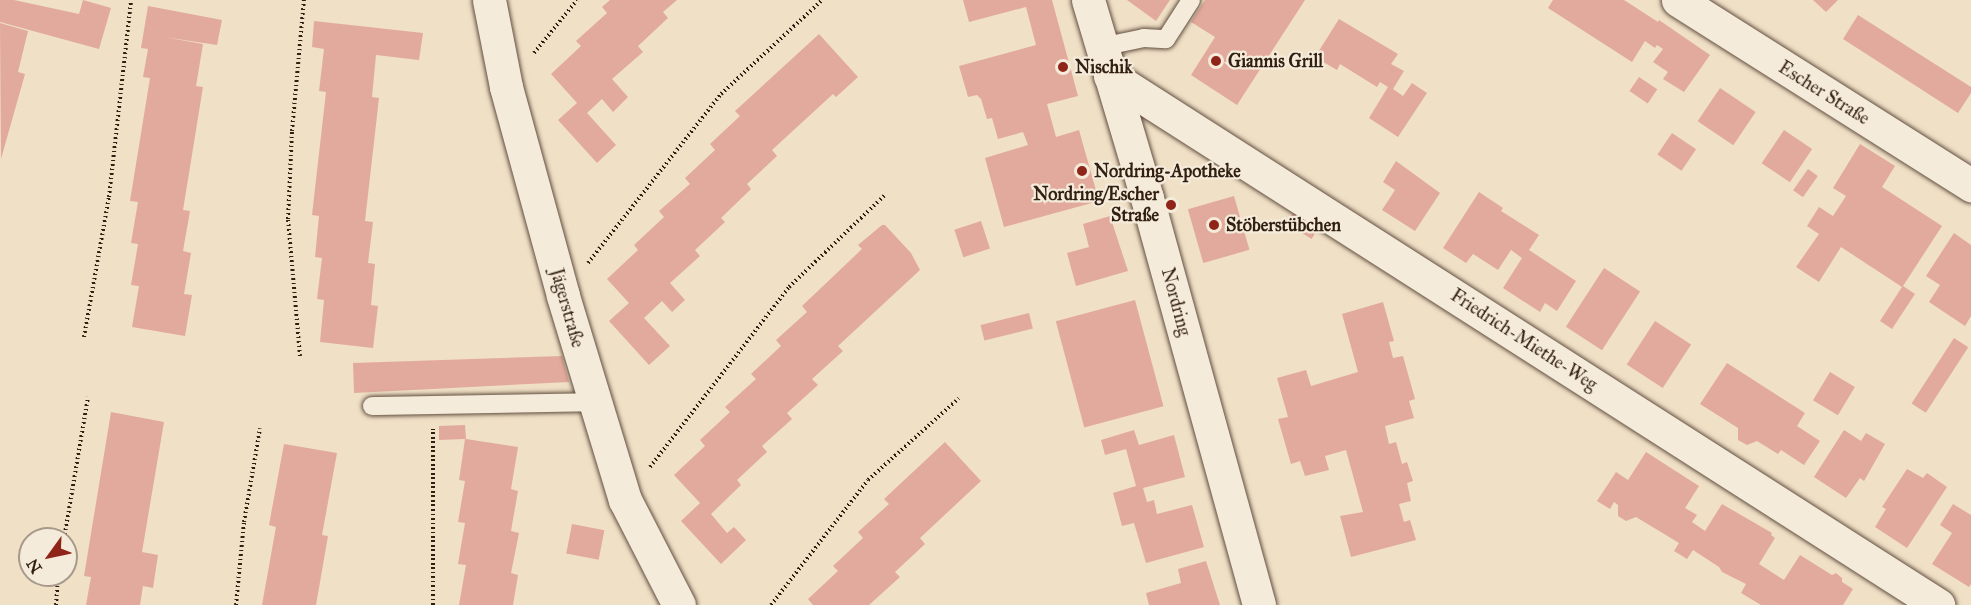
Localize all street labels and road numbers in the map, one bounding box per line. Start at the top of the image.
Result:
street label: Escher Straße [1775,57,1873,129]
street label: Jägerstraße [545,266,589,350]
street label: Nordring [1157,266,1195,338]
street label: Friedrich-Miethe-Weg [1447,285,1601,395]

